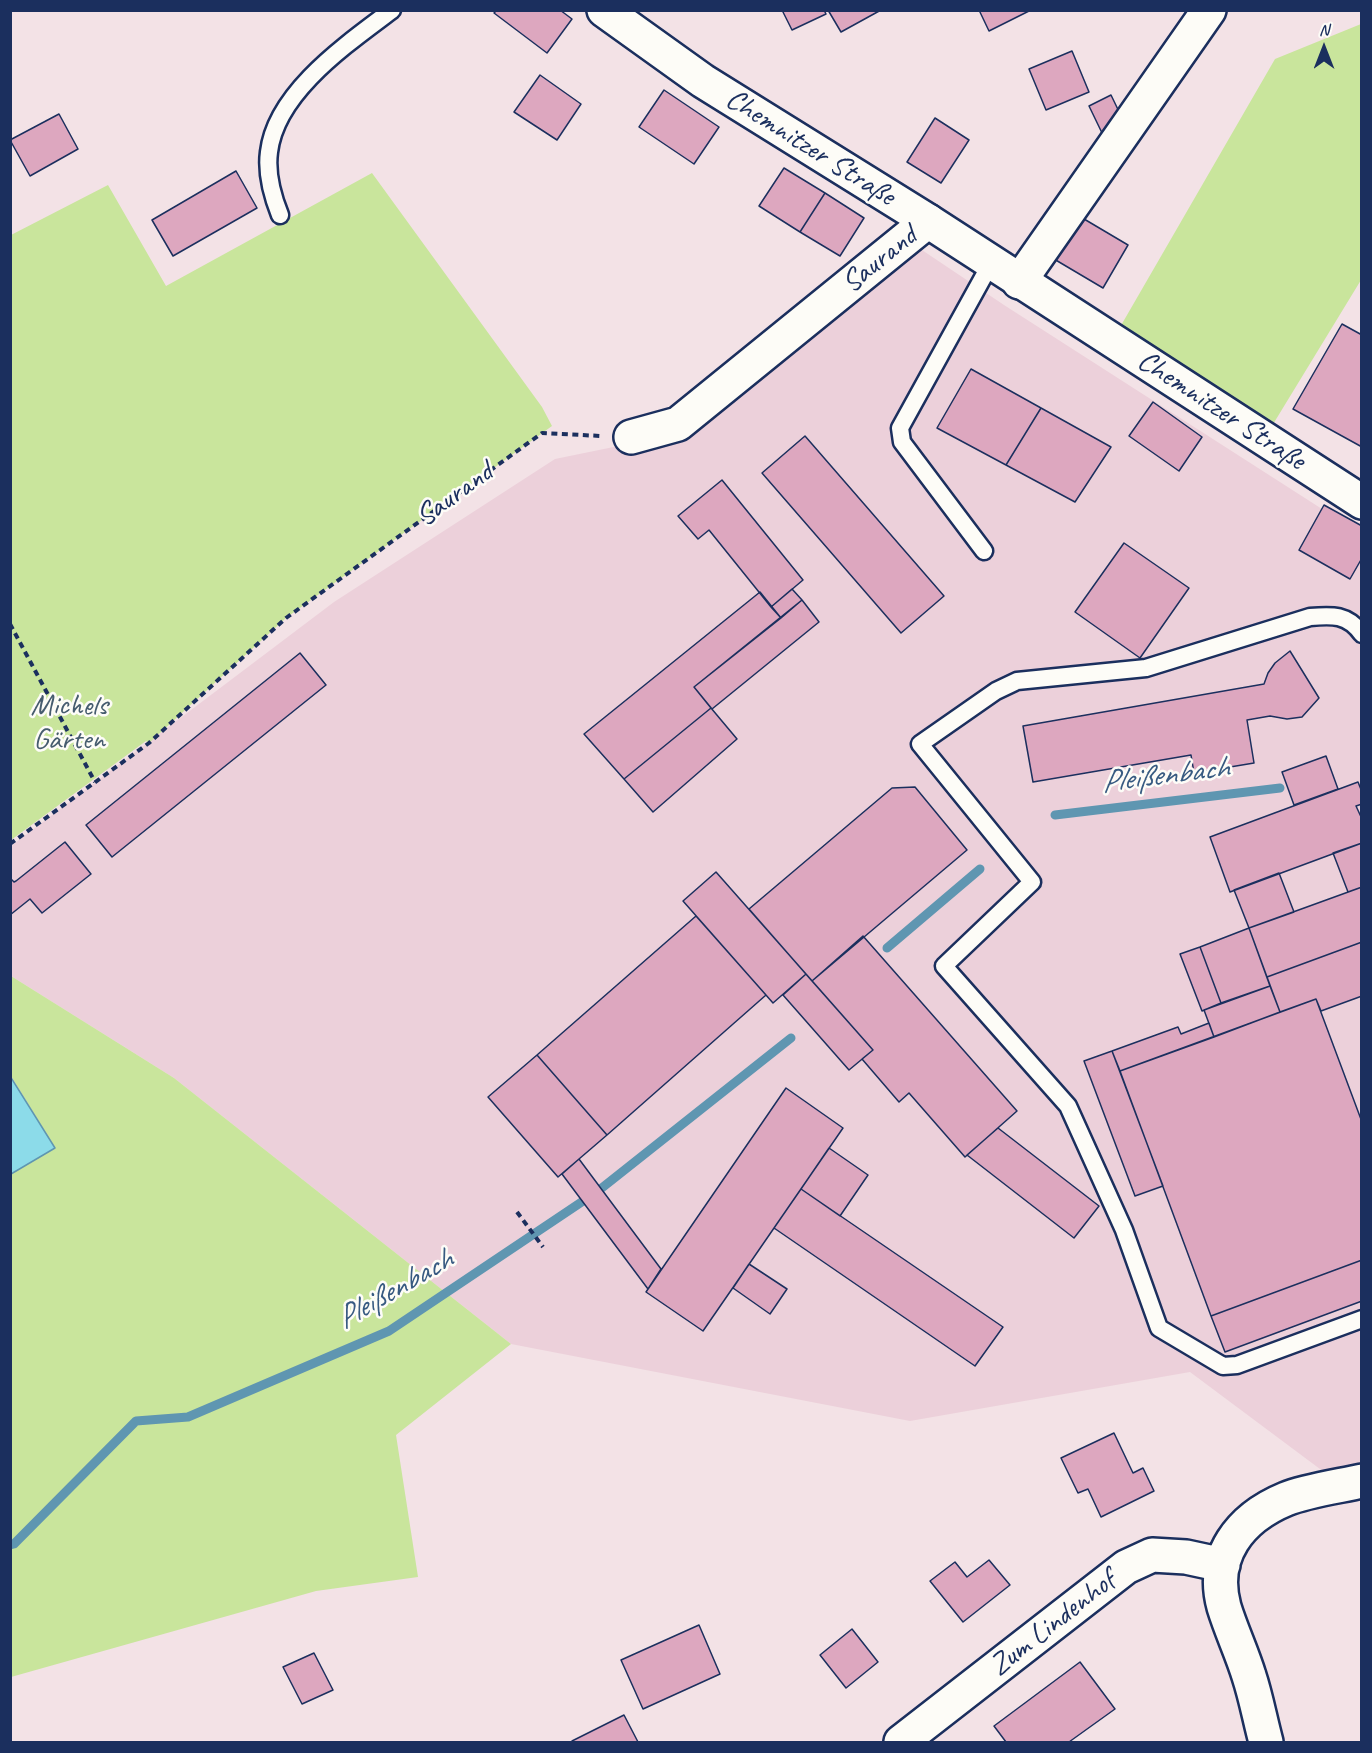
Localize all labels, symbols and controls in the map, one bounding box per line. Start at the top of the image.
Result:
north arrow [1294,18,1354,78]
text: N [1319,20,1329,40]
street label: Chemnitzer Straße [719,82,901,214]
street label: Saurand [835,219,925,301]
street label: Chemnitzer Straße [1130,343,1312,479]
street label: Saurand [409,455,501,535]
park label: Michels Gärten [31,688,107,758]
water label: Pleißenbach [1099,749,1231,803]
water label: Pleißenbach [330,1241,460,1339]
street label: Zum Lindenhof [983,1564,1123,1684]

